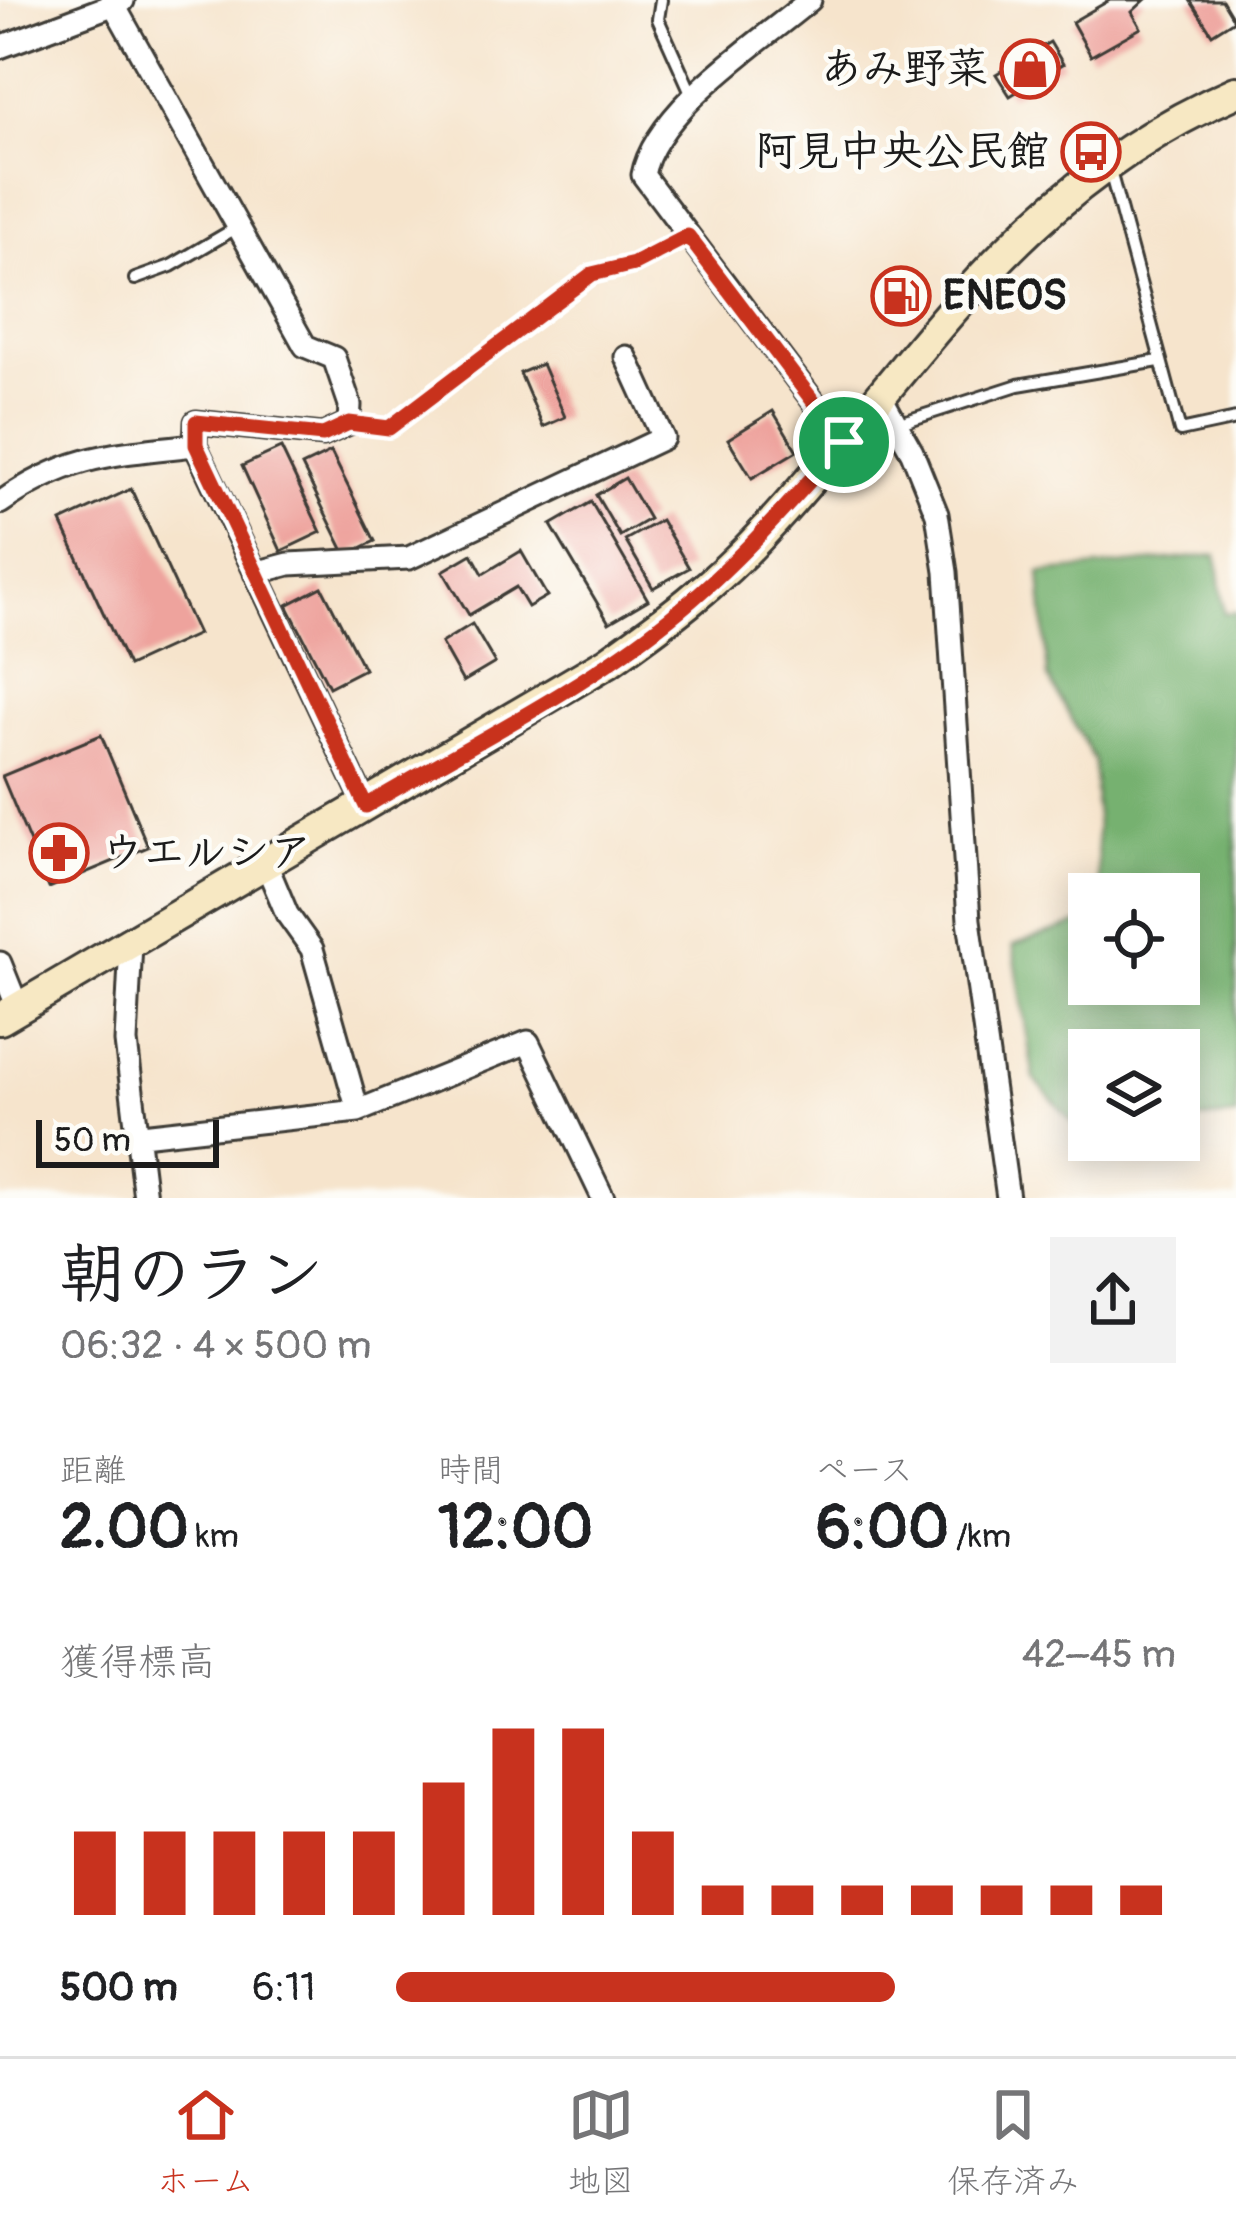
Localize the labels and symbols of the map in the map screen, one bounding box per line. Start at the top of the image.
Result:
shop icon: あみ野菜 [999,38,1061,100]
place label: あみ野菜 [820,43,988,95]
bus stop icon: 阿見中央公民館 [1060,121,1122,183]
place label: 阿見中央公民館 [755,126,1049,178]
fuel station icon: ENEOS [870,265,932,327]
place label: ENEOS [943,270,1067,322]
pin [793,391,895,493]
pharmacy icon: ウエルシア [28,822,90,884]
place label: ウエルシア [101,827,312,879]
scale bar [36,1114,219,1167]

